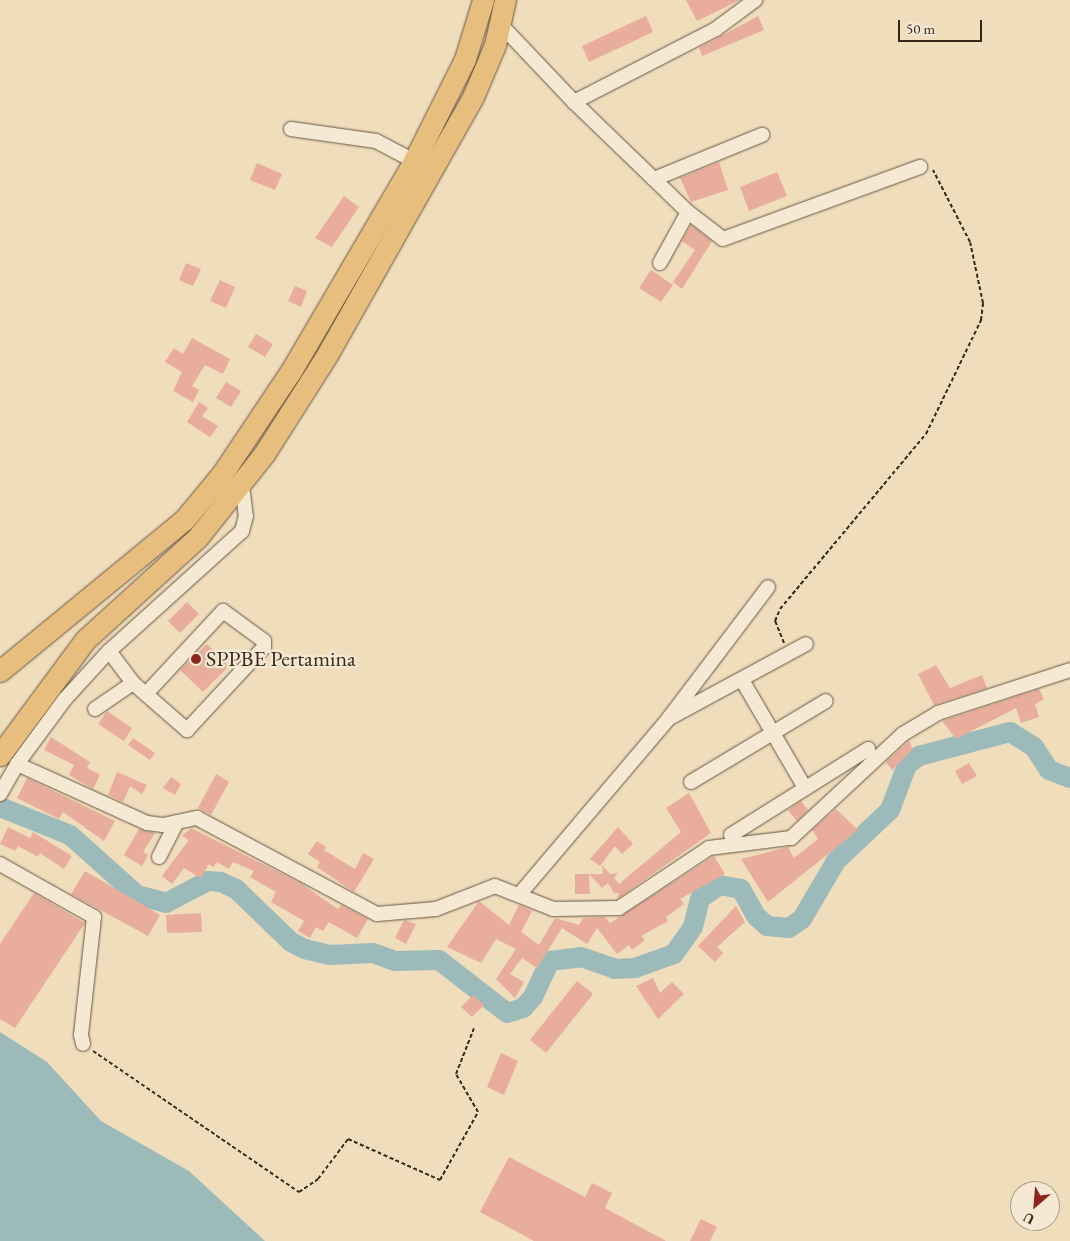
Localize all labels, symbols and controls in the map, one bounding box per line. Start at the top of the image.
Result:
scale bar [900,10,984,42]
text: 50 m [906,19,935,38]
place label: SPPBE Pertamina [206,646,356,672]
marker: SPPBE Pertamina [190,653,202,665]
north arrow [1010,1181,1060,1231]
text: U [1020,1208,1037,1229]

